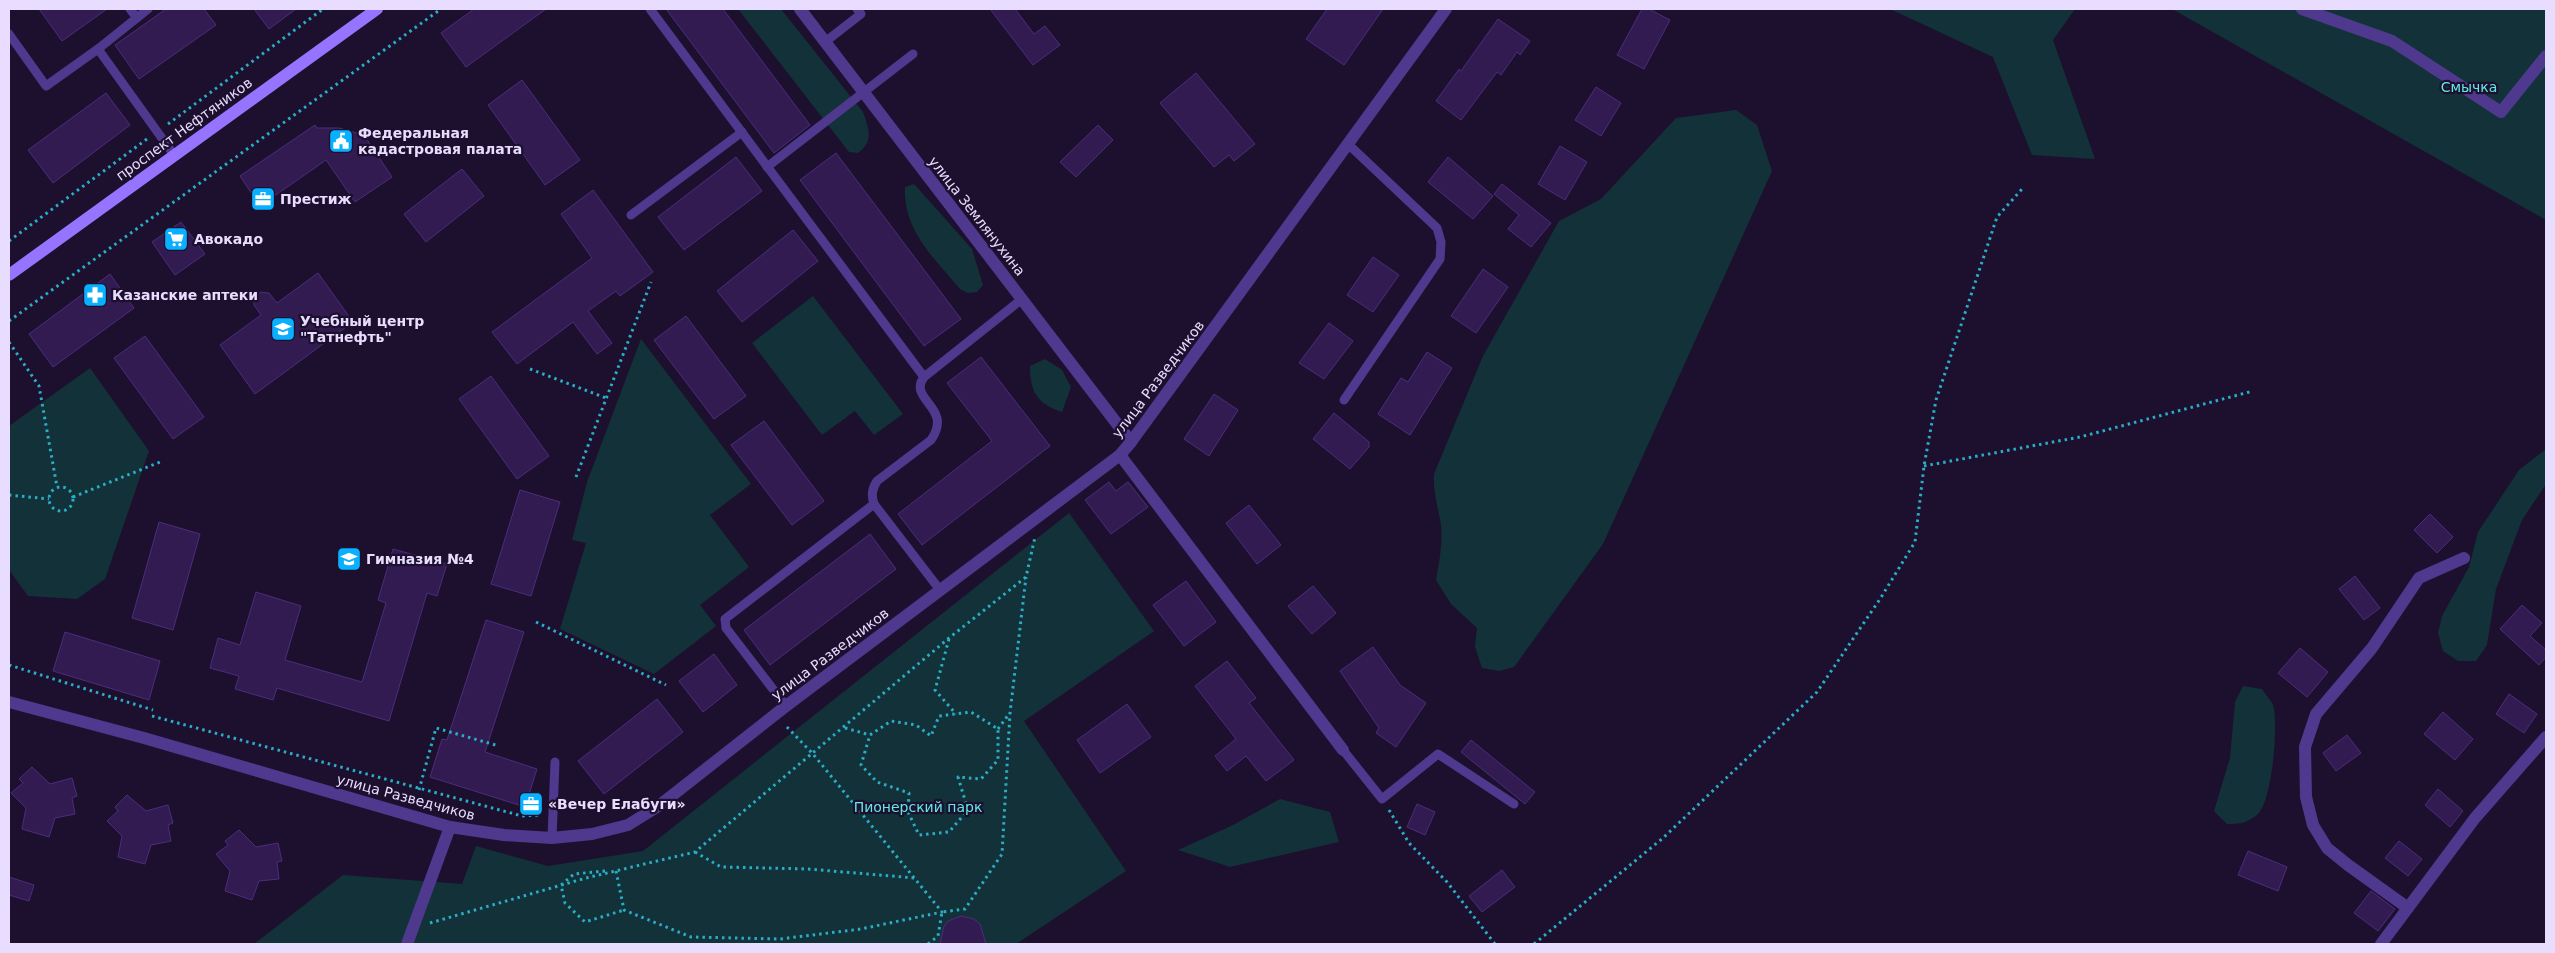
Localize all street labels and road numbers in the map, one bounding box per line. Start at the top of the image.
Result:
street label: проспект Нефтяников [113,74,255,184]
street label: улица Землянухина [925,153,1029,279]
street label: улица Разведчиков [1109,317,1207,441]
street label: улица Разведчиков [768,605,892,703]
street label: улица Разведчиков [335,771,477,823]

